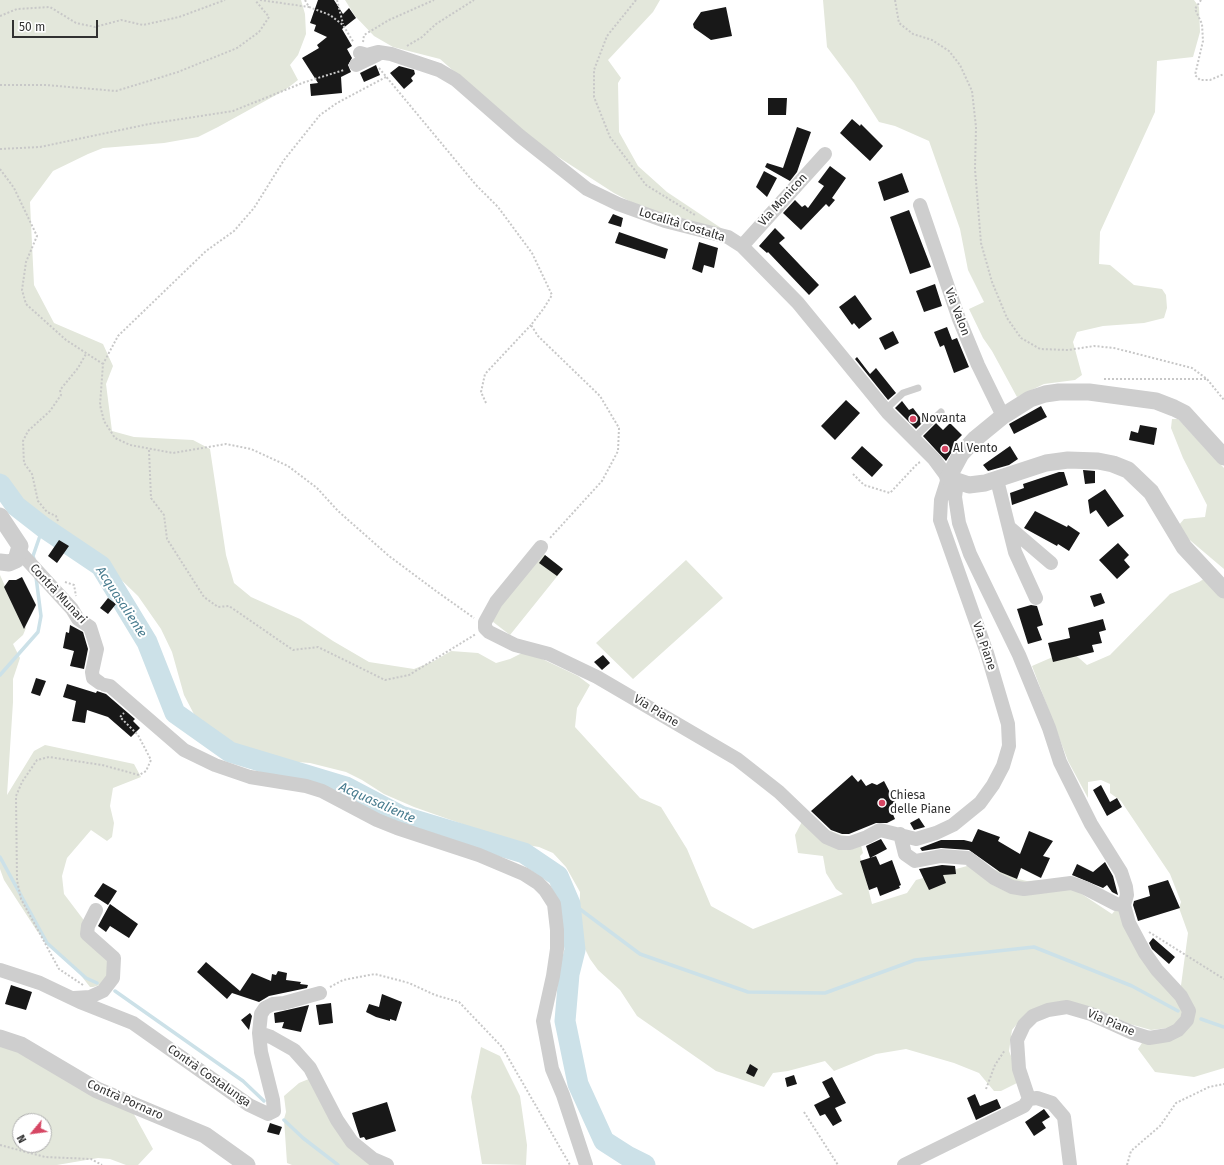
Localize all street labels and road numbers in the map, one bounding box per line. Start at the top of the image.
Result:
street label: Via Monicon [756,171,810,229]
street label: Località Costalta [637,205,727,245]
street label: Via Valon [941,286,973,338]
street label: Contrà Munari [27,561,89,627]
street label: Via Piane [969,620,999,672]
street label: Via Piane [631,692,681,730]
street label: Via Piane [1085,1007,1137,1039]
street label: Contrà Costalunga [164,1042,254,1110]
street label: Contrà Pornaro [85,1077,165,1123]

